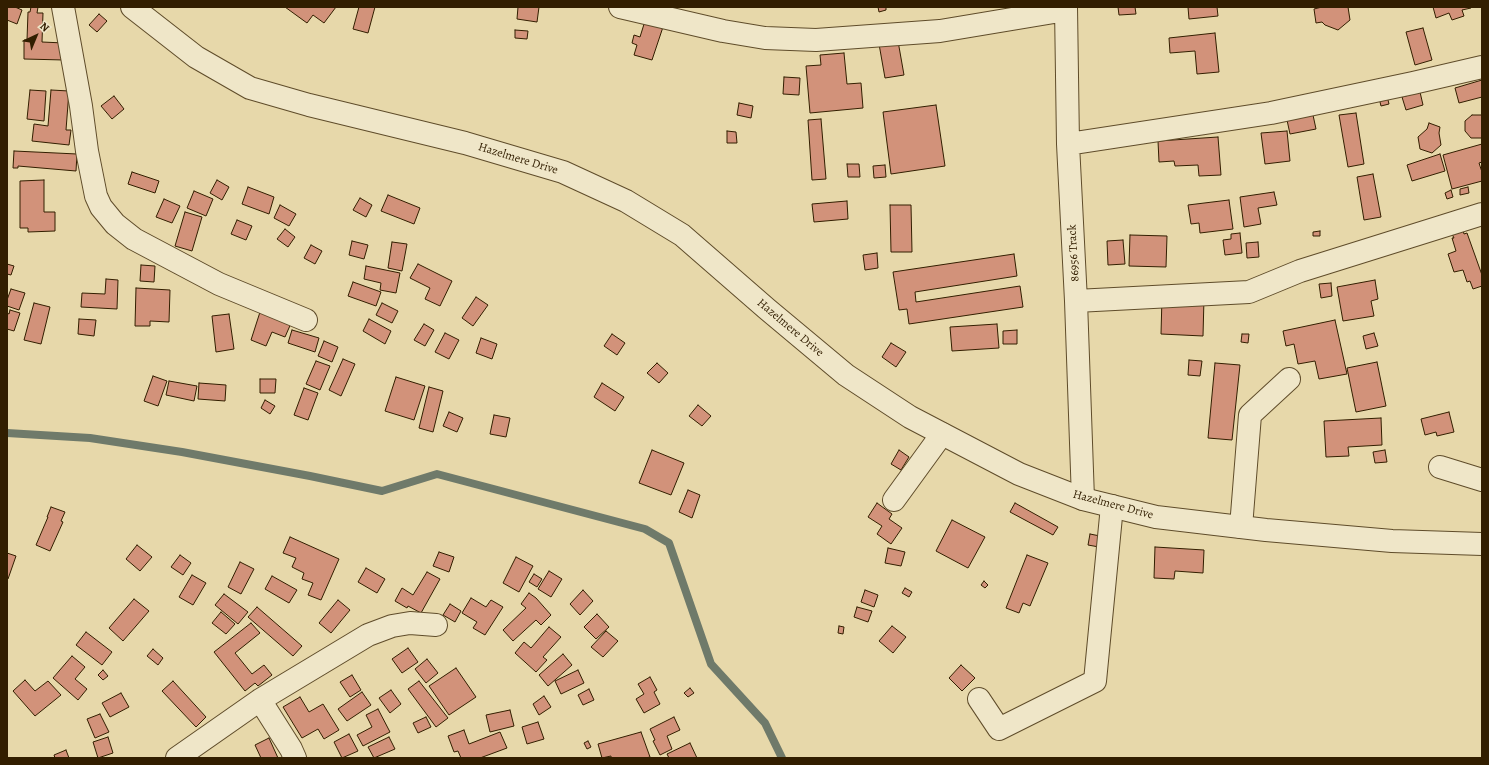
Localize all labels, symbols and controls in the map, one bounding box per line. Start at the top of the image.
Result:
north arrow [16,16,56,56]
text: N [37,19,53,35]
street label: Hazelmere Drive [476,140,560,178]
street label: 86956 Track [1065,224,1083,282]
street label: Hazelmere Drive [754,296,826,360]
street label: Hazelmere Drive [1071,487,1155,523]

